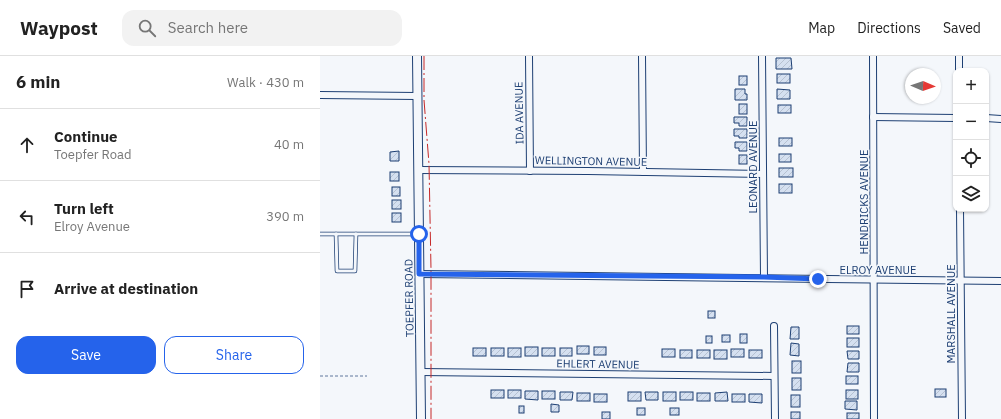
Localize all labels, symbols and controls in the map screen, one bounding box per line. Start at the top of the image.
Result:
search box [122,10,402,46]
text: Waypost [20,16,98,40]
icon: search [136,17,158,39]
text: Search here [168,18,248,37]
text: Map [808,19,835,37]
text: Directions [857,19,921,37]
text: Saved [943,19,981,37]
north arrow [905,68,941,104]
map controls [953,68,989,212]
button: + [953,68,989,104]
text: 6 min [16,71,60,93]
text: Walk · 430 m [227,74,304,91]
street label: IDA AVENUE [511,82,527,144]
button: − [953,104,989,140]
street label: LEONARD AVENUE [746,121,760,213]
text: Continue [54,127,118,146]
icon: ahead [16,134,38,156]
text: 40 m [274,136,304,153]
button: locate [953,140,989,176]
text: Toepfer Road [54,146,132,163]
street label: HENDRICKS AVENUE [857,150,871,254]
street label: WELLINGTON AVENUE [535,153,647,169]
button: layers [953,176,989,212]
text: Turn left [54,199,114,218]
icon: left [16,206,38,228]
text: 390 m [266,208,304,225]
text: Elroy Avenue [54,218,130,235]
route start [410,225,428,243]
street label: TOEPFER ROAD [401,259,417,337]
street label: ELROY AVENUE [840,263,916,277]
street label: MARSHALL AVENUE [944,264,958,364]
route end [809,270,827,288]
icon: arrive [16,278,38,300]
text: Arrive at destination [54,279,198,298]
button: Save [16,336,156,374]
button: Share [164,336,304,374]
street label: EHLERT AVENUE [556,356,640,372]

